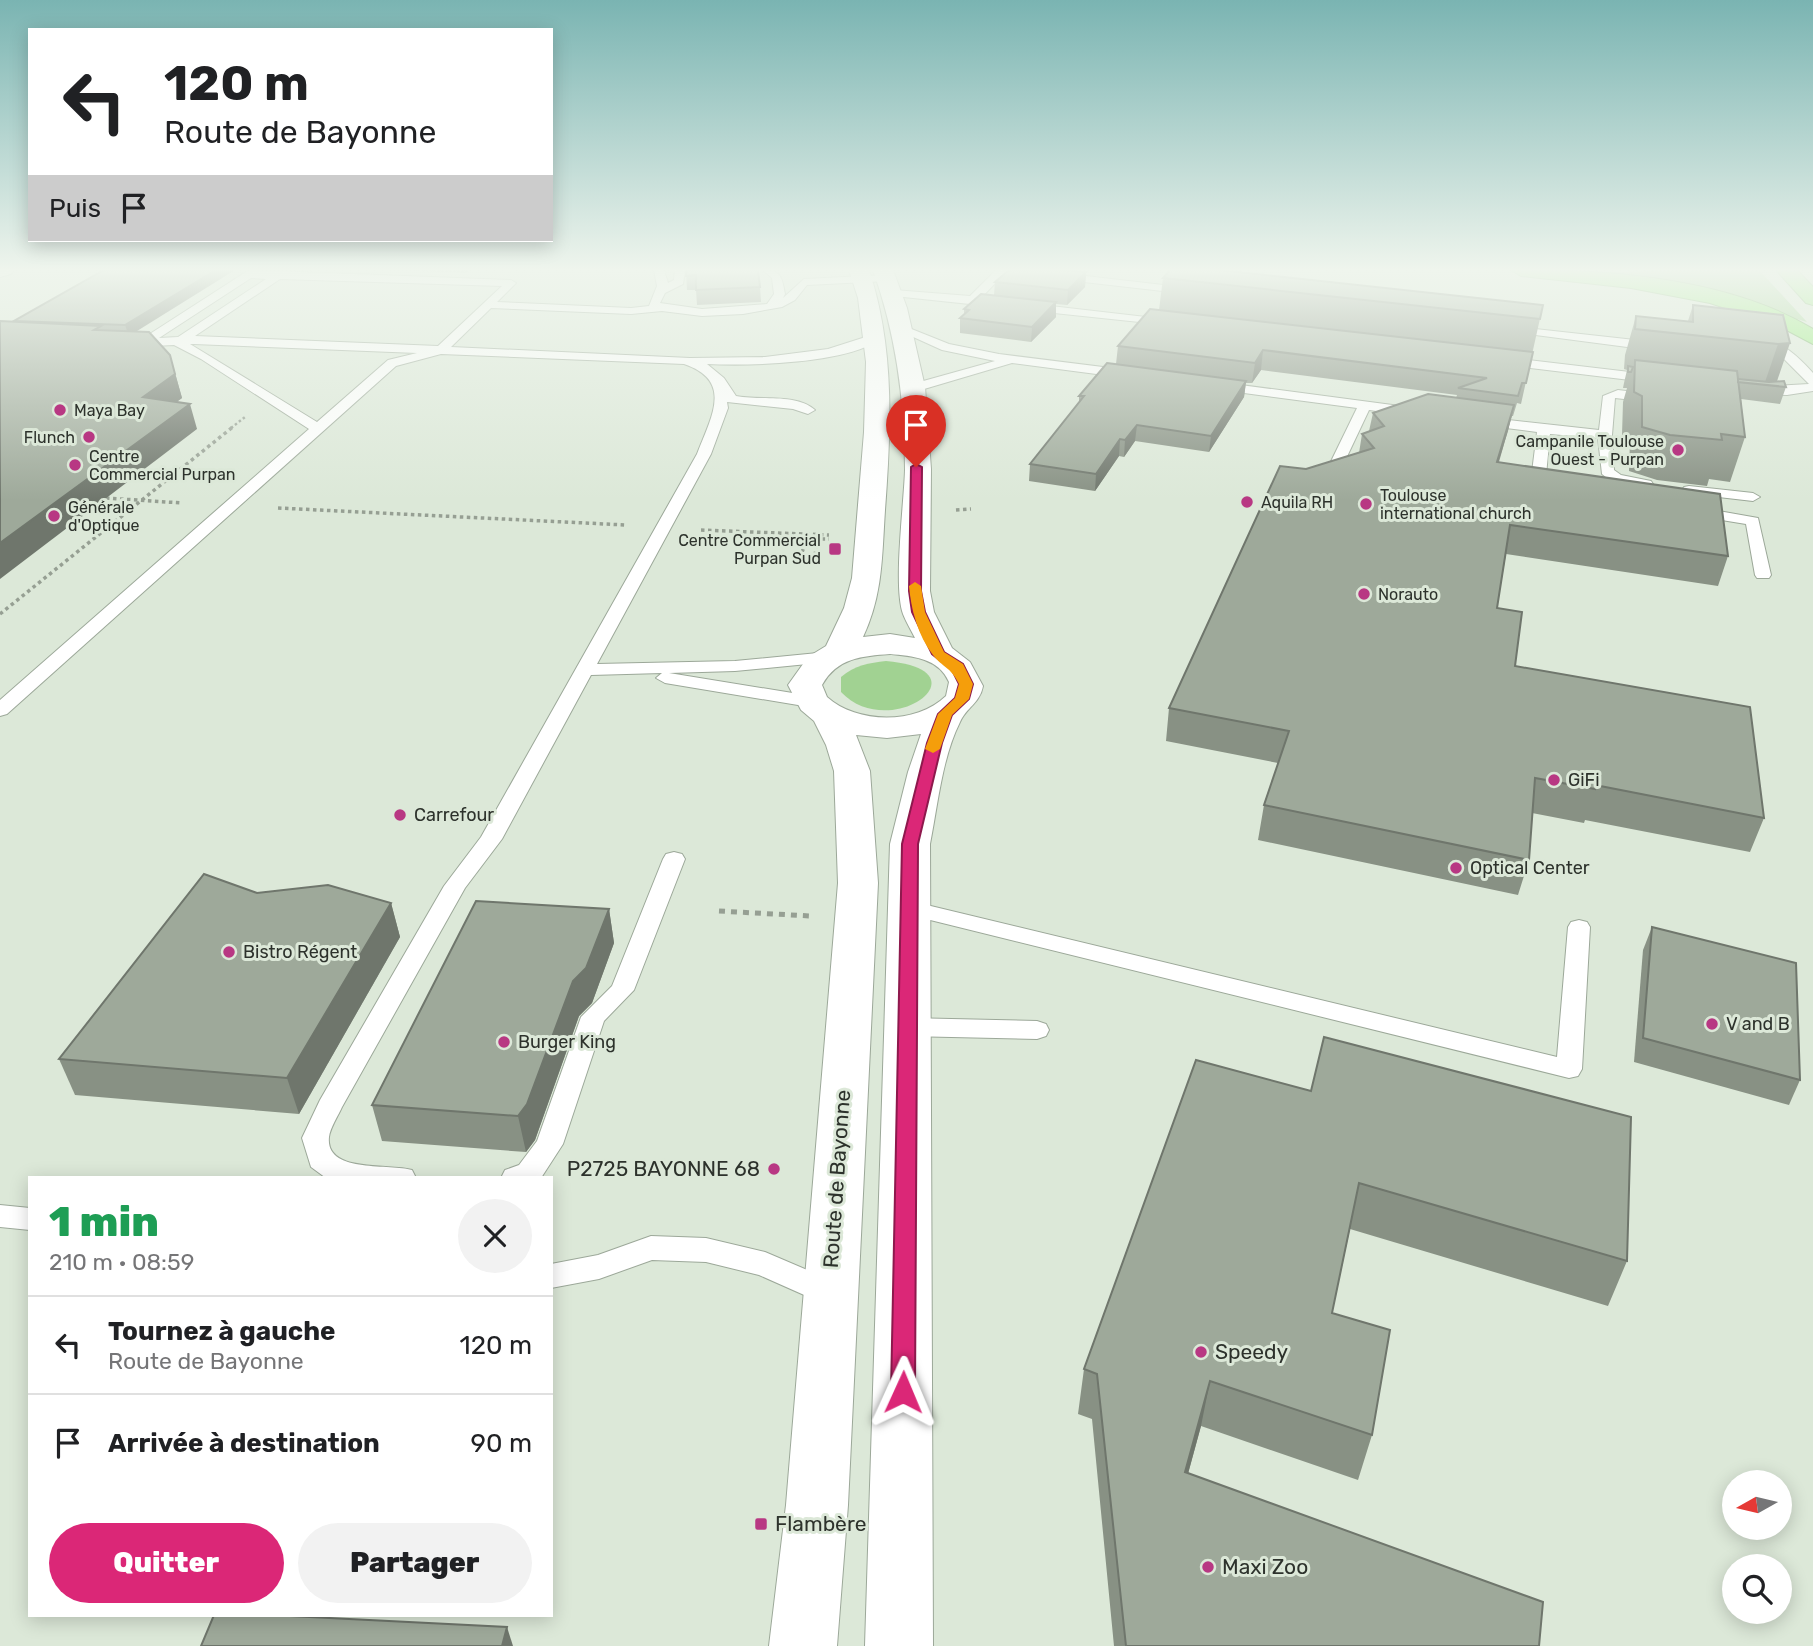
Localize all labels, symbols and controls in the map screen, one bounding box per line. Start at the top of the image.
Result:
text: 120 m [164,54,309,112]
icon: left [49,56,140,147]
text: Route de Bayonne [164,113,436,151]
icon: arrive [115,189,153,227]
text: Puis [49,193,101,224]
pin [886,395,946,467]
place label: Maya Bay [74,401,145,420]
marker: Maya Bay [52,402,68,418]
icon: arrive [897,406,935,444]
place label: Flunch [24,428,75,447]
marker: Flunch [81,429,97,445]
place label: Campanile Toulouse Ouest - Purpan [1516,432,1664,469]
marker: Campanile Toulouse Ouest - Purpan [1670,442,1686,458]
place label: Centre Commercial Purpan [89,447,236,484]
marker: Centre Commercial Purpan [67,457,83,473]
place label: Toulouse international church [1380,486,1532,523]
place label: Aquila RH [1261,493,1333,512]
marker: Aquila RH [1239,494,1255,510]
marker: Toulouse international church [1358,496,1374,512]
place label: Générale d'Optique [68,498,140,535]
marker: Générale d'Optique [46,508,62,524]
place label: Centre Commercial Purpan Sud [678,531,821,568]
marker: Centre Commercial Purpan Sud [827,541,843,557]
place label: Norauto [1378,585,1438,604]
marker: Norauto [1356,586,1372,602]
place label: GiFi [1568,769,1599,791]
marker: GiFi [1546,772,1562,788]
place label: Carrefour [414,804,494,826]
marker: Carrefour [392,807,408,823]
place label: Optical Center [1470,857,1590,879]
marker: Optical Center [1448,860,1464,876]
place label: Bistro Régent [243,941,357,963]
marker: Bistro Régent [221,944,237,960]
place label: V and B [1726,1013,1790,1035]
marker: V and B [1704,1016,1720,1032]
place label: Burger King [518,1031,616,1053]
marker: Burger King [496,1034,512,1050]
street label: Route de Bayonne [818,1089,855,1269]
place label: P2725 BAYONNE 68 [567,1156,760,1181]
marker: P2725 BAYONNE 68 [766,1161,782,1177]
text: 1 min [49,1197,159,1247]
button: close [458,1199,532,1273]
text: 210 m · 08:59 [49,1248,194,1276]
text: Tournez à gauche [108,1316,336,1347]
icon: left [49,1326,87,1364]
text: 120 m [460,1330,532,1361]
place label: Speedy [1215,1339,1289,1364]
marker: Speedy [1193,1344,1209,1360]
text: Route de Bayonne [108,1347,304,1375]
position arrow [866,1355,940,1429]
icon: arrive [49,1424,87,1462]
text: Arrivée à destination [108,1428,380,1459]
text: 90 m [471,1428,532,1459]
north arrow [1722,1470,1792,1540]
map controls [1722,1470,1792,1624]
place label: Flambère [775,1511,866,1536]
marker: Flambère [753,1516,769,1532]
button: Quitter [49,1523,284,1603]
button: Partager [298,1523,532,1603]
place label: Maxi Zoo [1222,1554,1308,1579]
button: search [1722,1554,1792,1624]
marker: Maxi Zoo [1200,1559,1216,1575]

